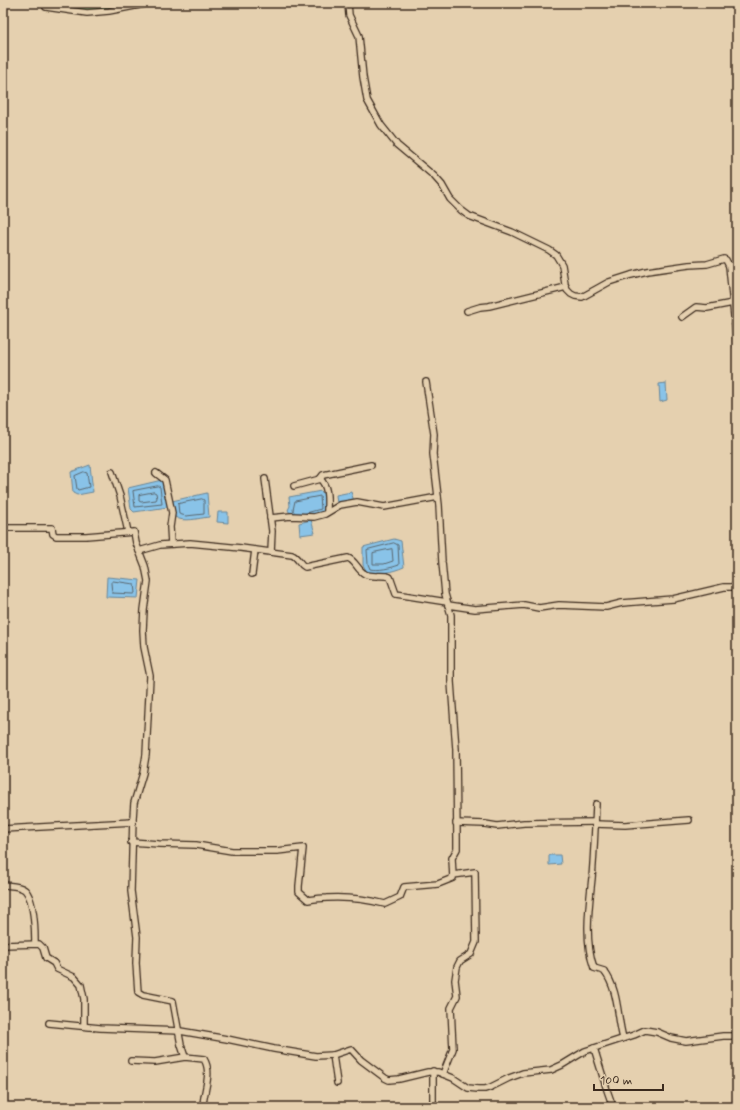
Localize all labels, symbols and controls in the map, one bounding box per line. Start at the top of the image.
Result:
scale bar [594,1066,663,1092]
text: 100 m [600,1073,632,1089]

